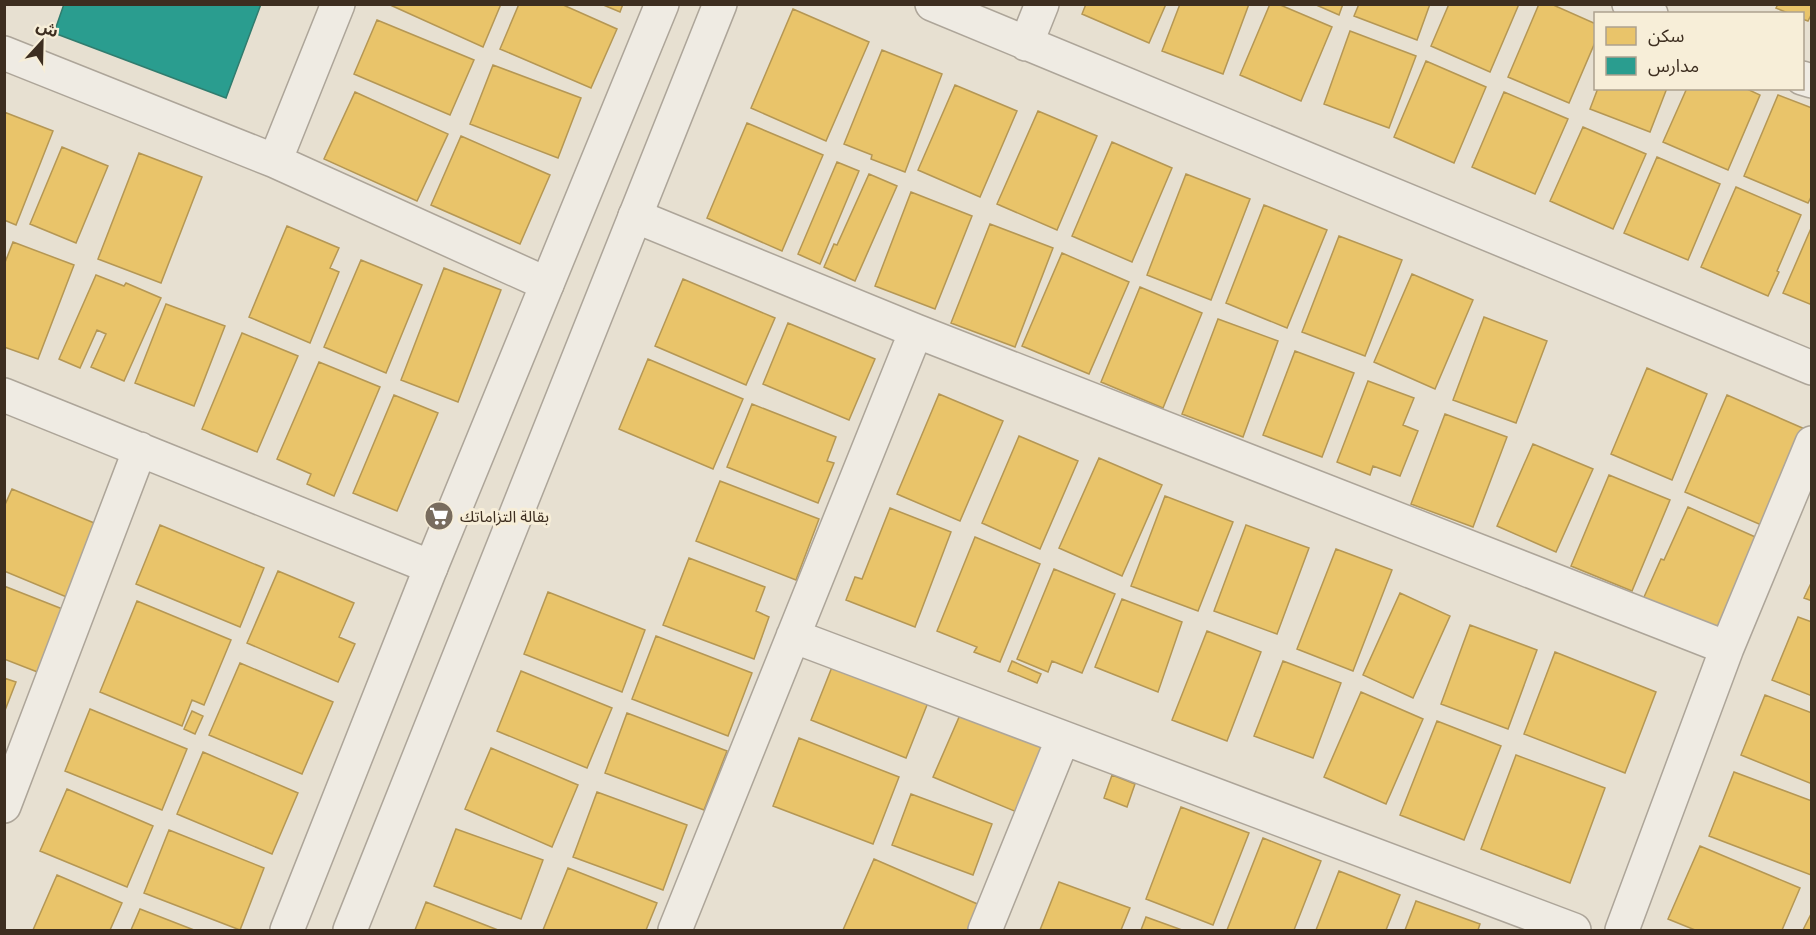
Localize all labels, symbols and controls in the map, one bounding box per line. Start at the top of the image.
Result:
north arrow [12,12,72,72]
legend [1594,12,1804,90]
text: ش [33,14,62,42]
text: سكن [1648,23,1684,47]
text: مدارس [1648,53,1699,77]
supermarket icon: بقالة التزاماتك [423,500,455,532]
place label: بقالة التزاماتك [460,505,549,527]

